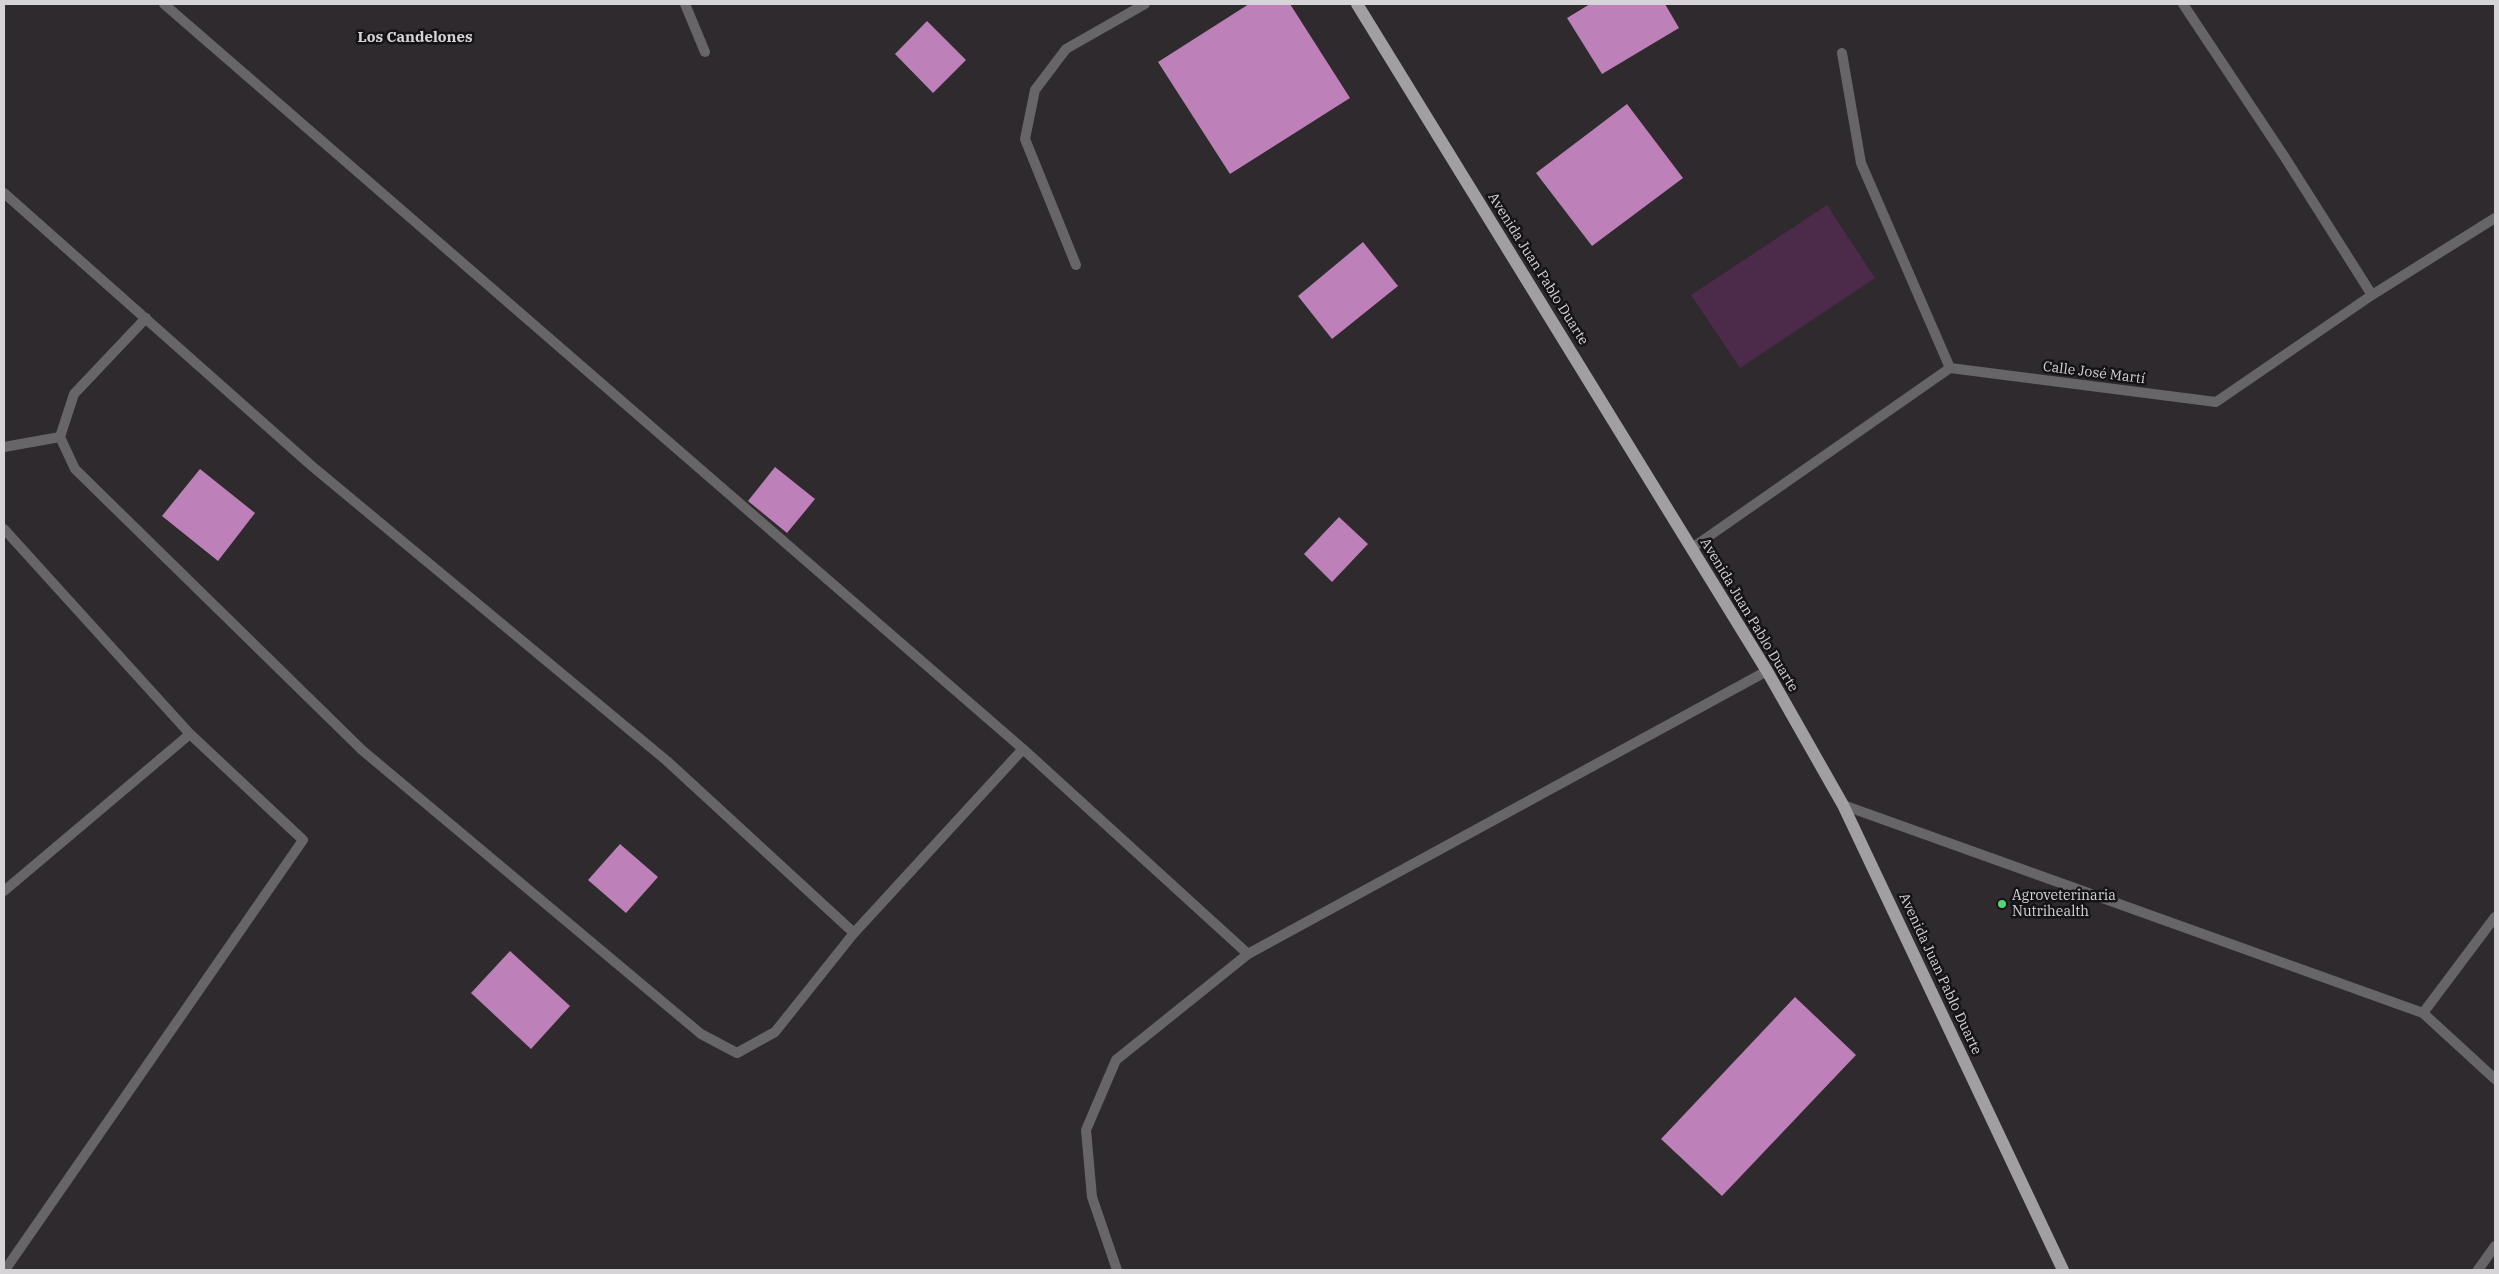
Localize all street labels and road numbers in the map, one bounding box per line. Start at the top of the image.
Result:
street label: Avenida Juan Pablo Duarte [1484,190,1592,348]
street label: Calle José Martí [2042,358,2146,388]
street label: Avenida Juan Pablo Duarte [1696,535,1802,695]
street label: Avenida Juan Pablo Duarte [1895,891,1985,1057]

